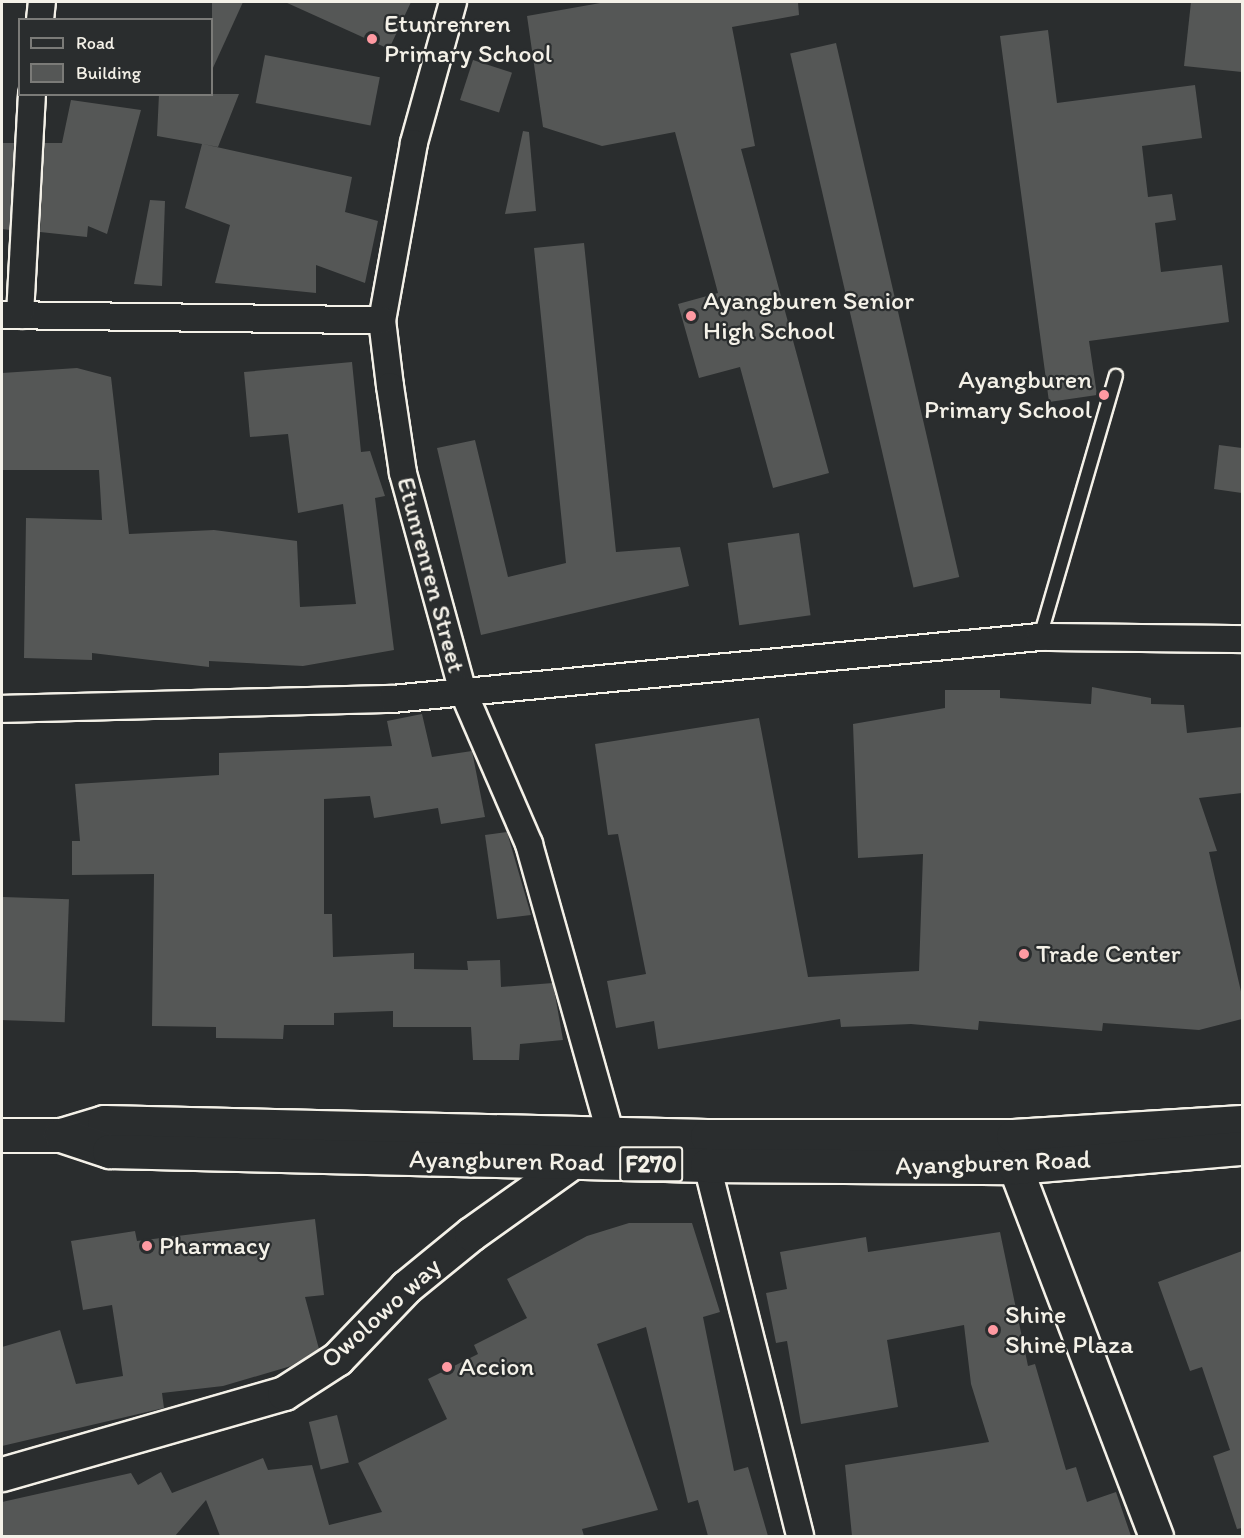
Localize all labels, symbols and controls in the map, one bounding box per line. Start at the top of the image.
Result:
place label: Etunrenren Primary School [384,8,552,70]
legend [18,18,213,96]
text: Road [76,32,115,54]
marker: Etunrenren Primary School [365,32,379,46]
text: Building [76,62,141,84]
place label: Ayangburen Senior High School [703,285,914,346]
marker: Ayangburen Senior High School [684,309,698,323]
place label: Ayangburen Primary School [924,364,1092,426]
marker: Ayangburen Primary School [1097,388,1111,402]
street label: Etunrenren Street [390,474,472,676]
place label: Trade Center [1036,938,1181,970]
marker: Trade Center [1017,947,1031,961]
road number: F270 [618,1143,684,1185]
street label: Ayangburen Road [409,1144,605,1178]
street label: Ayangburen Road [895,1144,1091,1182]
place label: Pharmacy [159,1230,270,1262]
marker: Pharmacy [140,1239,154,1253]
street label: Owolowo way [315,1251,447,1375]
place label: Shine Shine Plaza [1005,1299,1133,1360]
marker: Shine Shine Plaza [986,1323,1000,1337]
place label: Accion [459,1351,534,1383]
marker: Accion [440,1360,454,1374]

